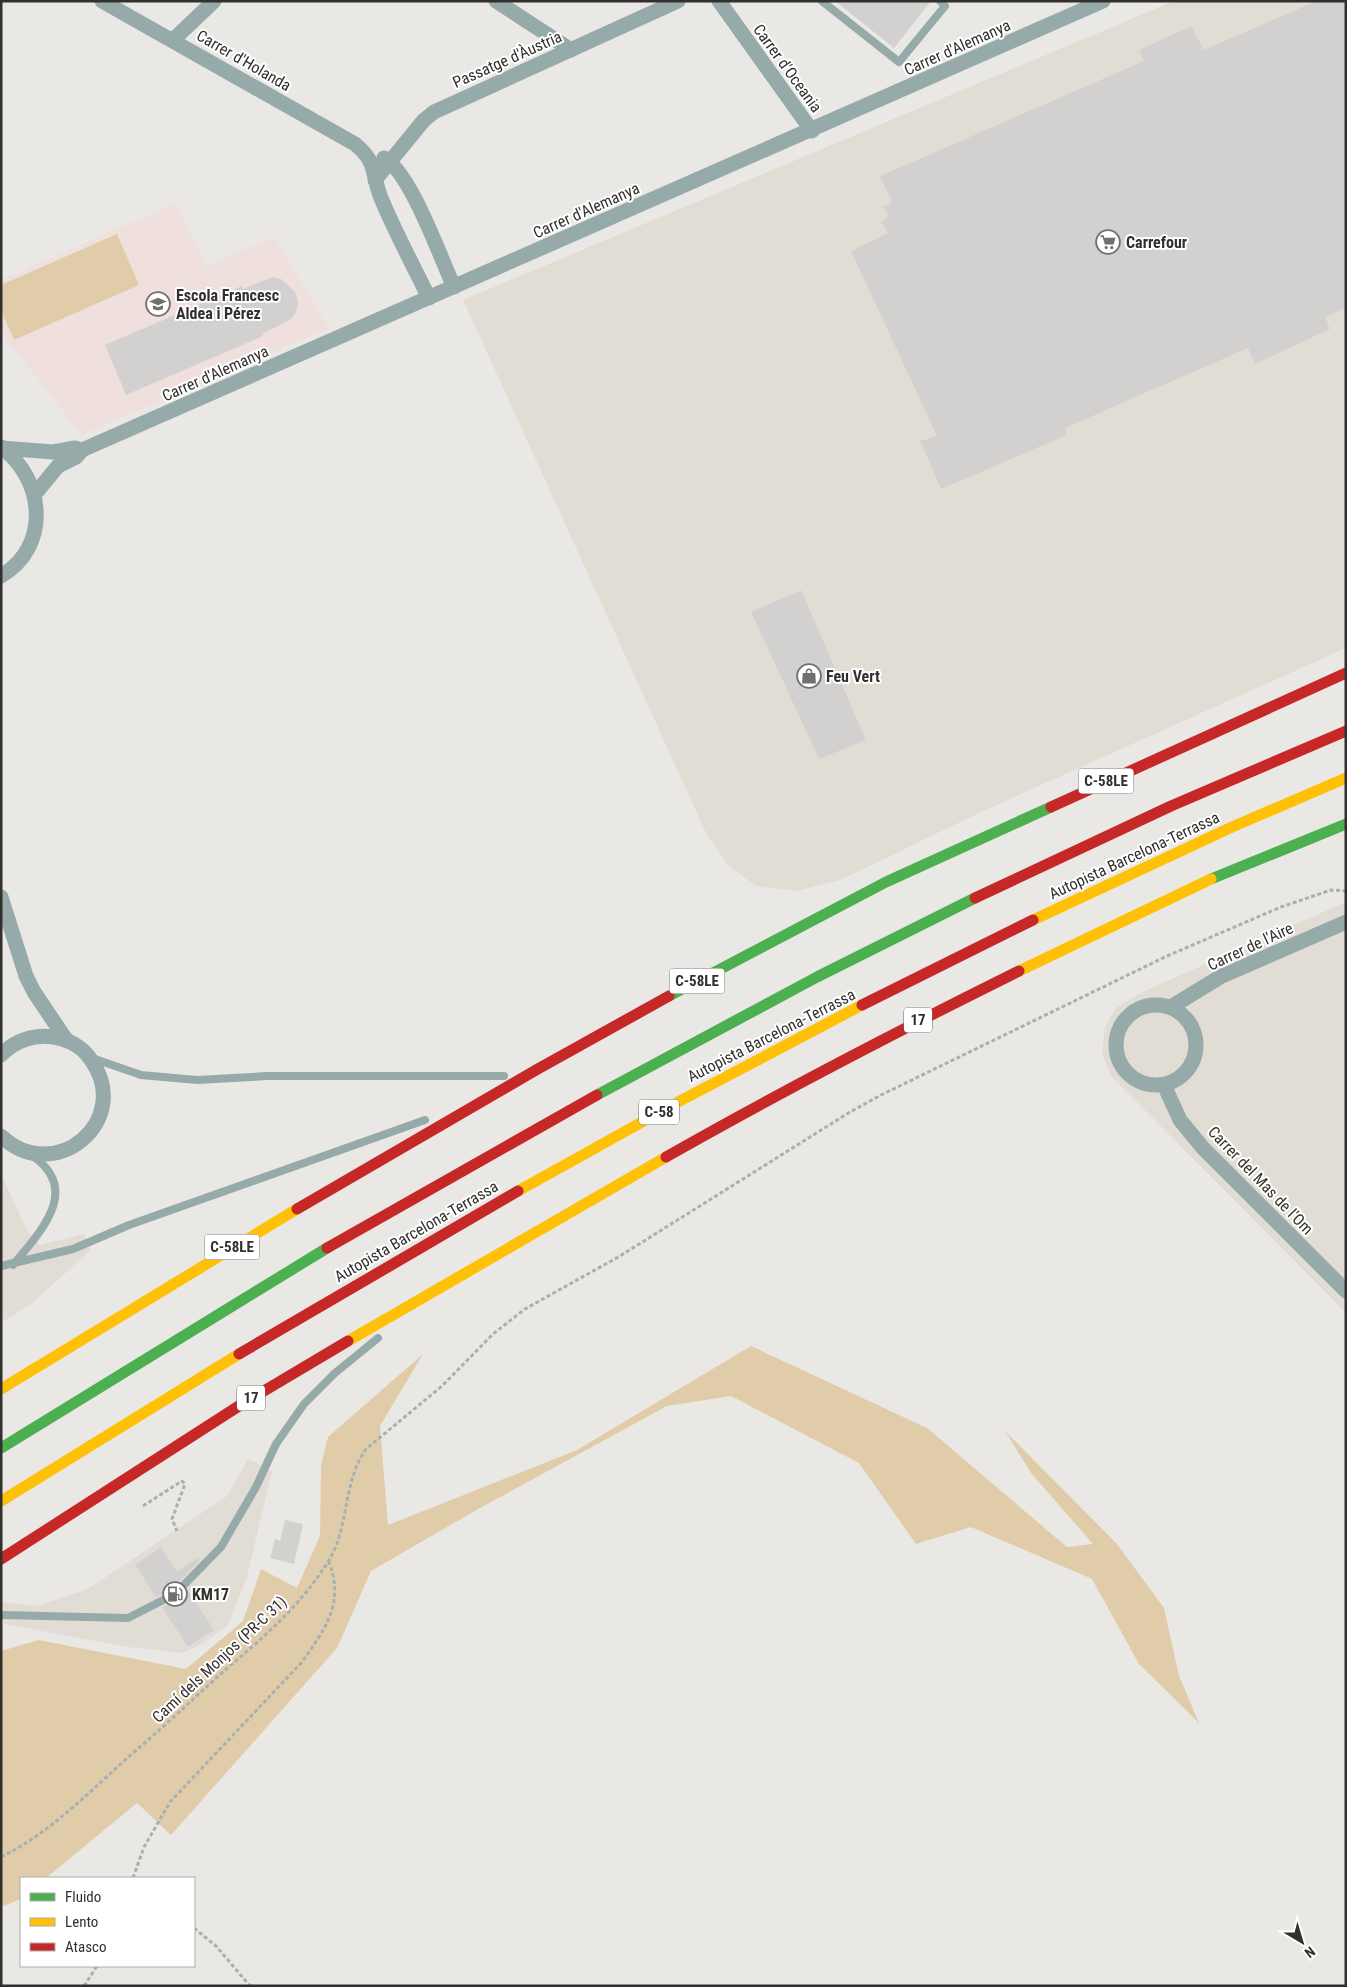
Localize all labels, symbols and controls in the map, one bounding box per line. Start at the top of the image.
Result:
street label: Carrer d'Alemanya [901,16,1013,79]
street label: Carrer d'Oceania [749,20,826,116]
street label: Carrer d'Holanda [193,26,294,95]
street label: Passatge d'Àustria [450,27,565,92]
street label: Carrer d'Alemanya [530,179,642,242]
supermarket icon: Carrefour [1095,229,1121,255]
place label: Carrefour [1126,233,1187,252]
place label: Escola Francesc Aldea i Pérez [176,286,279,323]
school or university icon: Escola Francesc Aldea i Pérez [145,291,171,317]
street label: Carrer d'Alemanya [159,342,271,405]
shop icon: Feu Vert [796,663,822,689]
place label: Feu Vert [826,667,880,686]
road number: C-58LE [1078,768,1134,794]
street label: Autopista Barcelona-Terrassa [1046,808,1222,903]
street label: Carrer de l'Aire [1204,918,1296,975]
road number: C-58LE [670,968,724,994]
street label: Autopista Barcelona-Terrassa [684,985,858,1086]
road number: 17 [904,1008,932,1032]
road number: C-58 [639,1100,679,1124]
street label: Carrer del Mas de l'Om [1204,1122,1317,1238]
street label: Autopista Barcelona-Terrassa [331,1177,502,1286]
road number: C-58LE [204,1234,260,1260]
road number: 17 [237,1386,265,1410]
fuel station icon: KM17 [162,1581,188,1607]
place label: KM17 [192,1585,229,1604]
street label: Camí dels Monjos (PR-C 31) [148,1592,290,1727]
legend [20,1877,195,1967]
text: Fluido [65,1888,101,1906]
text: Lento [65,1913,98,1931]
north arrow [1277,1917,1327,1967]
text: Atasco [65,1938,106,1956]
text: N [1302,1943,1318,1961]

